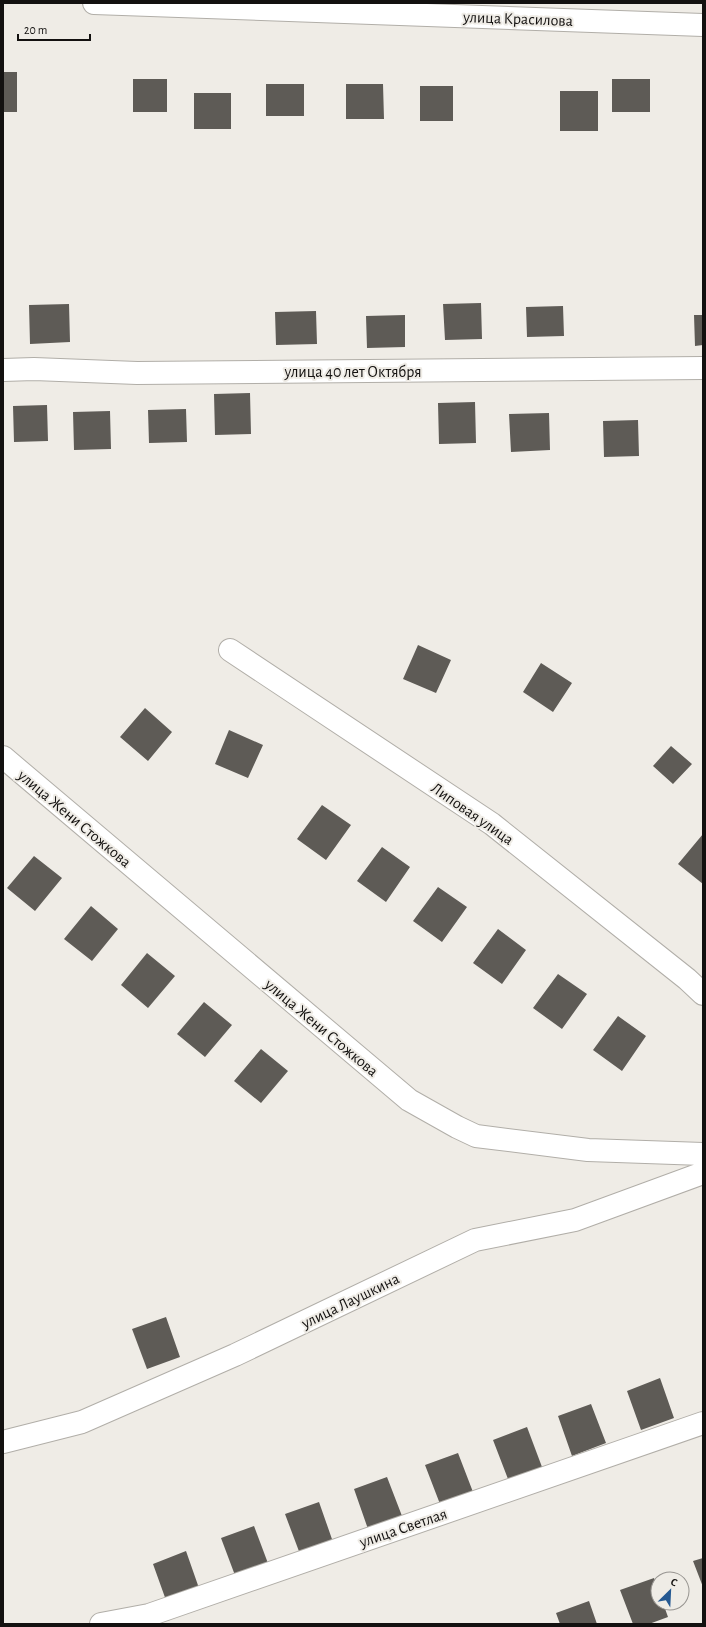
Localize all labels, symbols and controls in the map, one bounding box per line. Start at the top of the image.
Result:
street label: улица Красилова [462,9,573,30]
scale bar [18,16,90,42]
text: 20 m [24,24,47,36]
street label: улица 40 лет Октября [284,364,421,381]
street label: улица Жени Стожкова [13,766,134,871]
street label: Липовая улица [428,780,516,849]
street label: улица Жени Стожкова [260,975,381,1080]
street label: улица Лаушкина [298,1270,402,1333]
street label: улица Светлая [356,1505,450,1552]
north arrow [650,1571,690,1611]
text: С [669,1576,679,1589]

